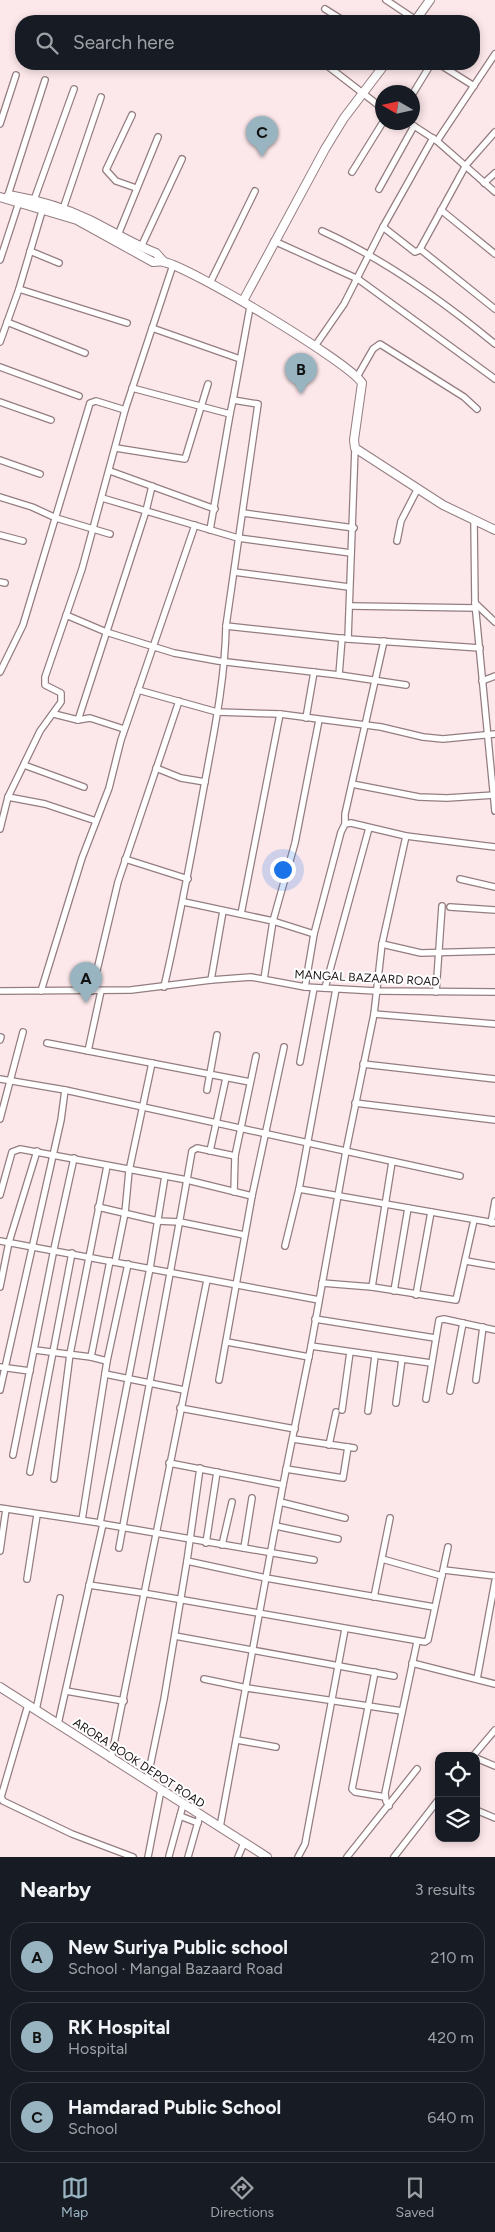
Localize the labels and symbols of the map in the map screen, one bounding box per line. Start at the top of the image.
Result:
north arrow [375,85,420,130]
pin: C [246,116,278,157]
pin: B [285,353,317,394]
your location [270,857,296,883]
pin: A [70,962,102,1003]
street label: MANGAL BAZAARD ROAD [294,967,440,989]
street label: ARORA BOOK DEPOT ROAD [71,1715,207,1811]

